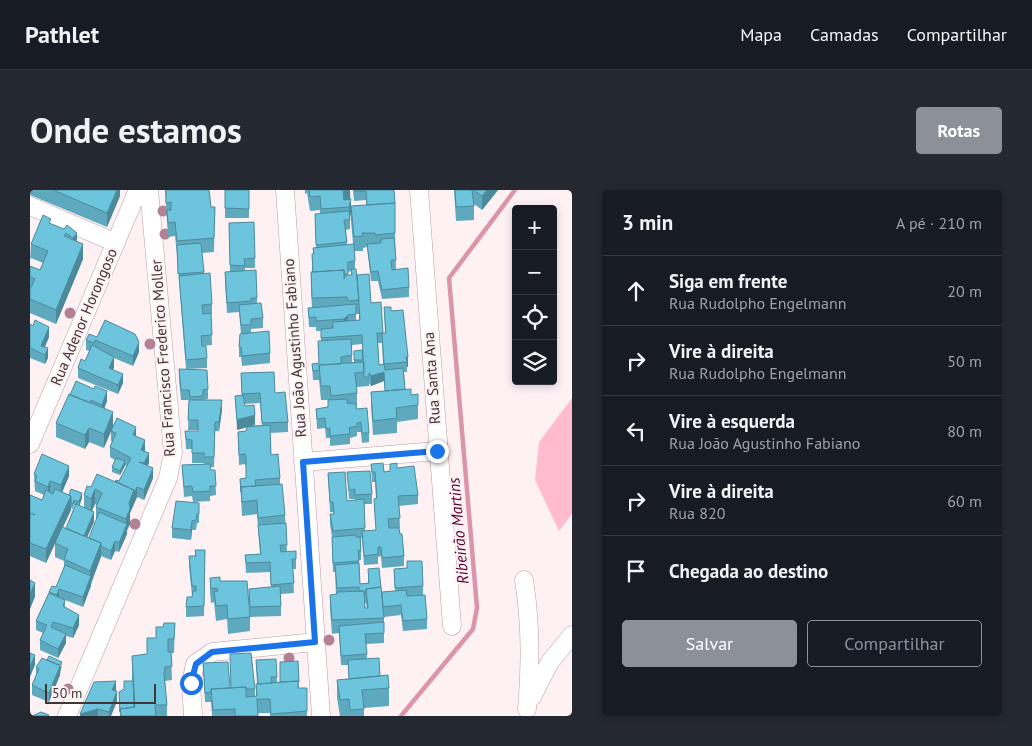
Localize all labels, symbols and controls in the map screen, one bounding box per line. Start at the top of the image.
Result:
text: Pathlet [25,19,99,50]
text: Mapa [740,23,782,46]
text: Camadas [810,23,879,46]
text: Compartilhar [907,23,1007,46]
text: Onde estamos [30,107,242,153]
button: Rotas [916,107,1002,154]
map controls [512,205,557,385]
button: + [512,205,557,250]
text: 3 min [622,209,673,236]
text: A pé · 210 m [896,213,982,233]
street label: Rua Adenor Horongoso [46,245,121,388]
button: − [512,250,557,295]
street label: Rua João Agustinho Fabiano [279,258,310,438]
street label: Rua Francisco Frederico Moller [146,259,179,457]
text: Siga em frente [669,269,787,293]
icon: ahead [622,277,650,305]
text: 20 m [947,281,982,301]
text: Rua Rudolpho Engelmann [669,293,846,313]
button: locate [512,295,557,340]
street label: Rua Santa Ana [419,331,444,425]
text: Vire à direita [669,339,774,363]
button: layers [512,340,557,385]
icon: right [622,347,650,375]
text: 50 m [947,351,982,371]
text: Rua Rudolpho Engelmann [669,363,846,383]
text: Vire à esquerda [669,409,795,433]
icon: left [622,417,650,445]
text: 80 m [947,421,982,441]
text: Rua João Agustinho Fabiano [669,433,860,453]
route end [426,440,449,463]
water label: Ribeirão Martins [443,476,473,585]
text: Vire à direita [669,479,774,503]
icon: right [622,487,650,515]
text: 60 m [947,491,982,511]
text: Rua 820 [669,503,725,523]
icon: arrive [622,557,650,585]
text: Chegada ao destino [669,559,828,583]
button: Salvar [622,620,797,667]
button: Compartilhar [807,620,982,667]
route start [180,672,203,695]
scale bar [45,681,156,704]
text: 50 m [52,684,82,702]

